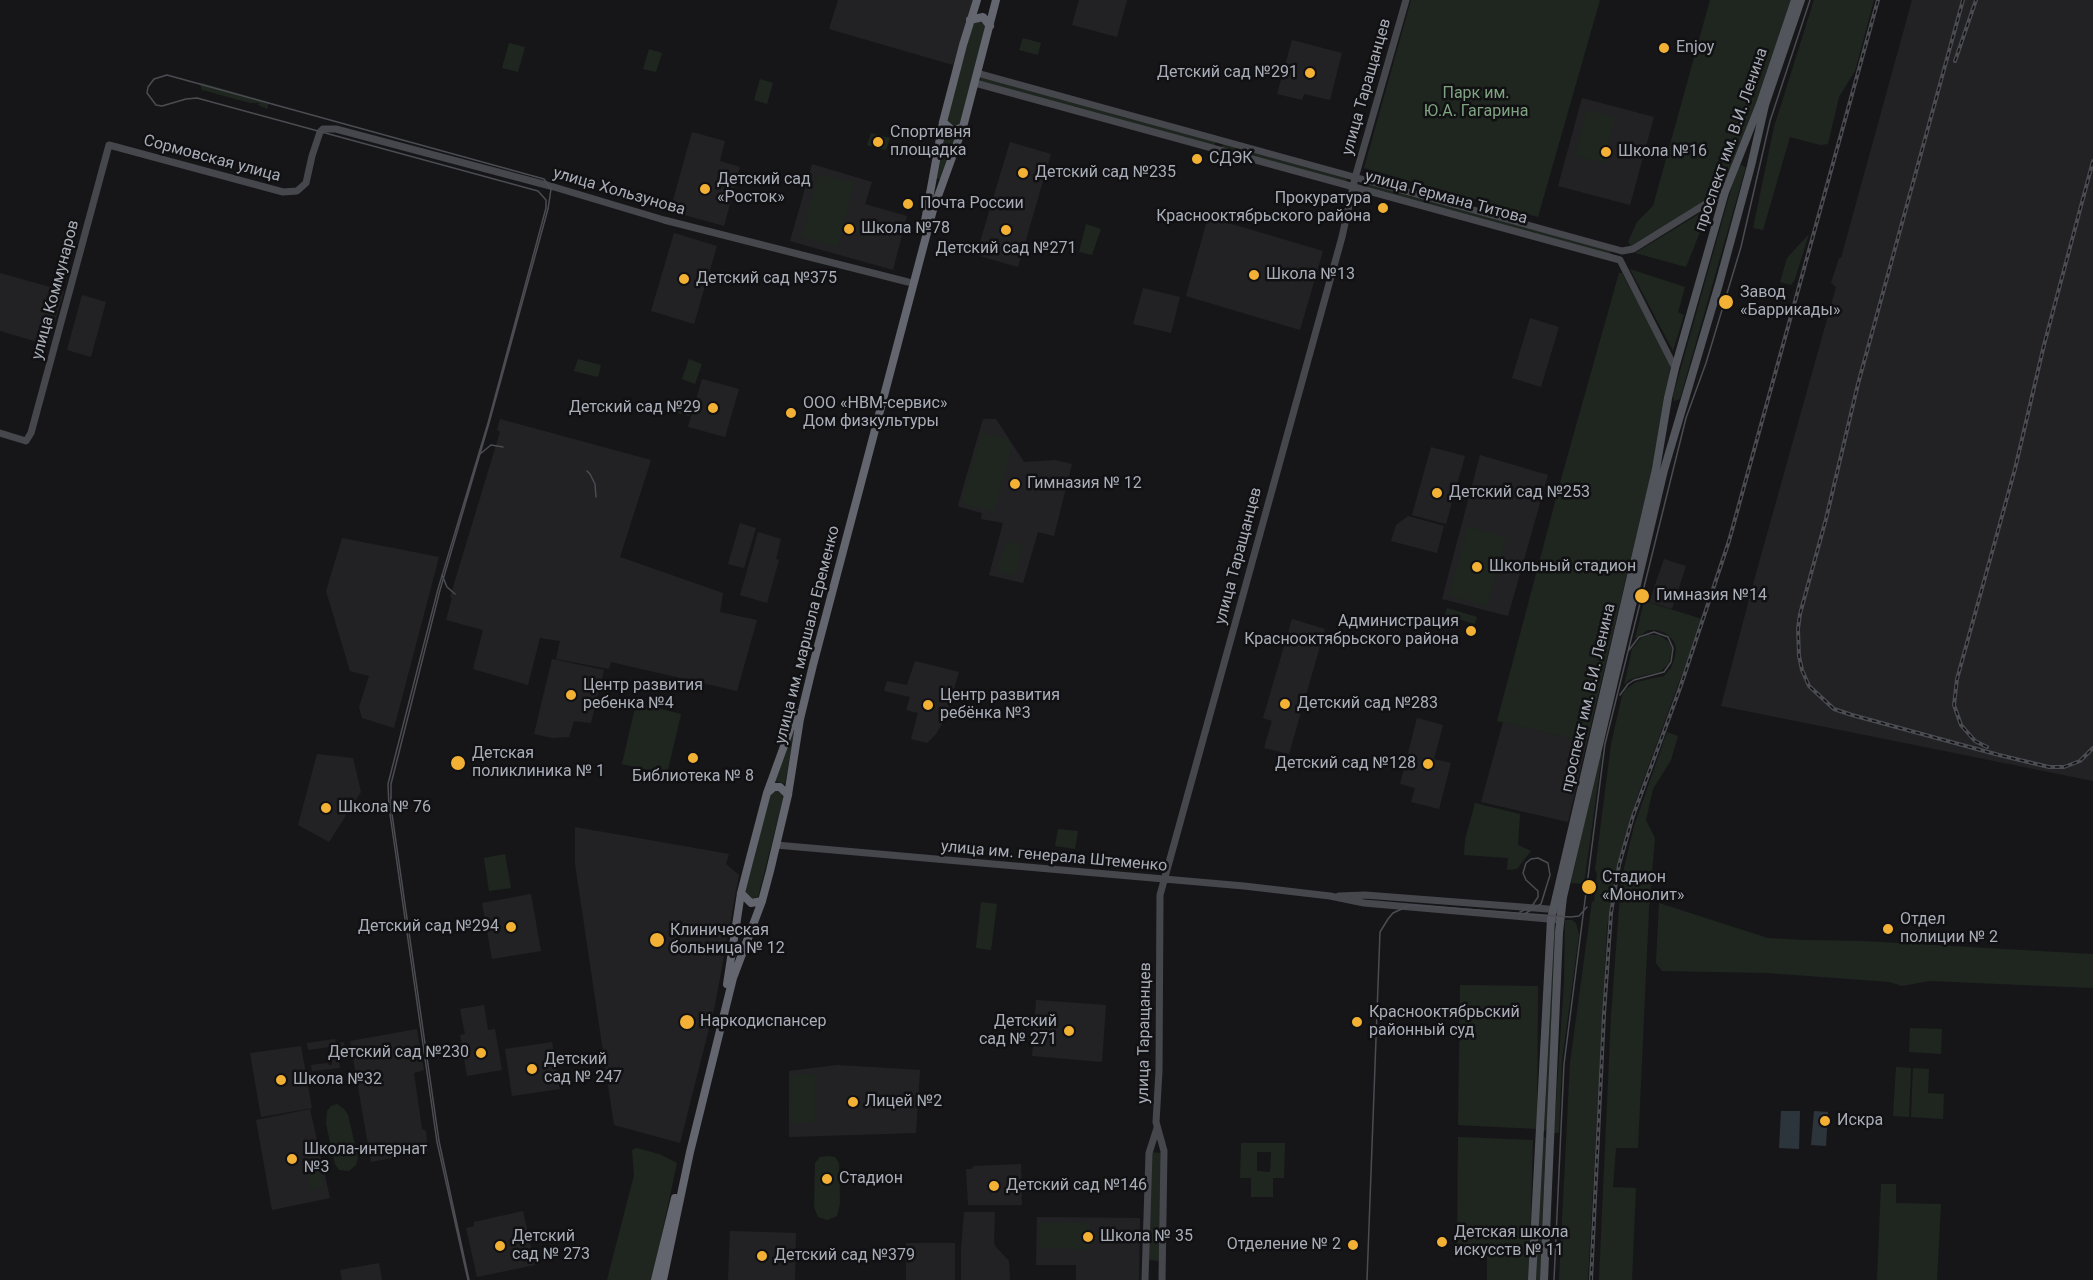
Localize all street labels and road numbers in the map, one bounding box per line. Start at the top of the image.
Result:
street label: улица Таращанцев [1338,16,1396,158]
street label: проспект им. В.И. Ленина [1692,46,1772,234]
street label: Сормовская улица [141,131,283,187]
street label: улица Хользунова [551,164,687,220]
street label: улица Германа Титова [1363,167,1529,229]
street label: улица Коммунаров [28,218,84,362]
street label: улица Таращанцев [1211,485,1267,627]
street label: улица им. маршала Еременко [772,524,844,746]
street label: проспект им. В.И. Ленина [1558,602,1620,794]
street label: улица им. генерала Штеменко [940,838,1168,876]
street label: улица Таращанцев [1134,962,1156,1104]

